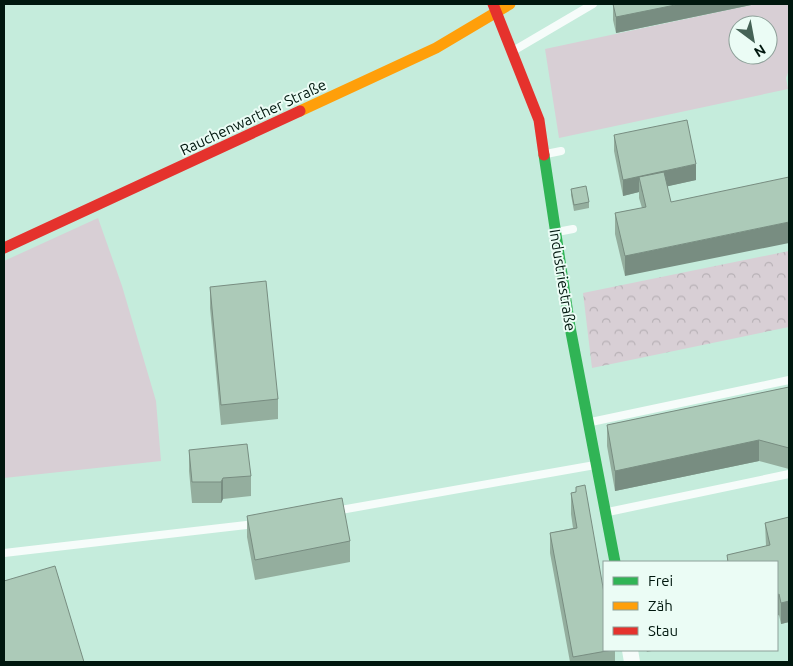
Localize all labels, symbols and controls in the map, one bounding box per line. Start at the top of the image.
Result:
north arrow [728,15,778,65]
text: N [751,41,769,61]
street label: Rauchenwarther Straße [177,76,329,158]
street label: Industriestraße [547,228,579,332]
legend [603,561,778,651]
text: Frei [648,572,673,589]
text: Zäh [648,597,673,614]
text: Stau [648,622,678,639]

